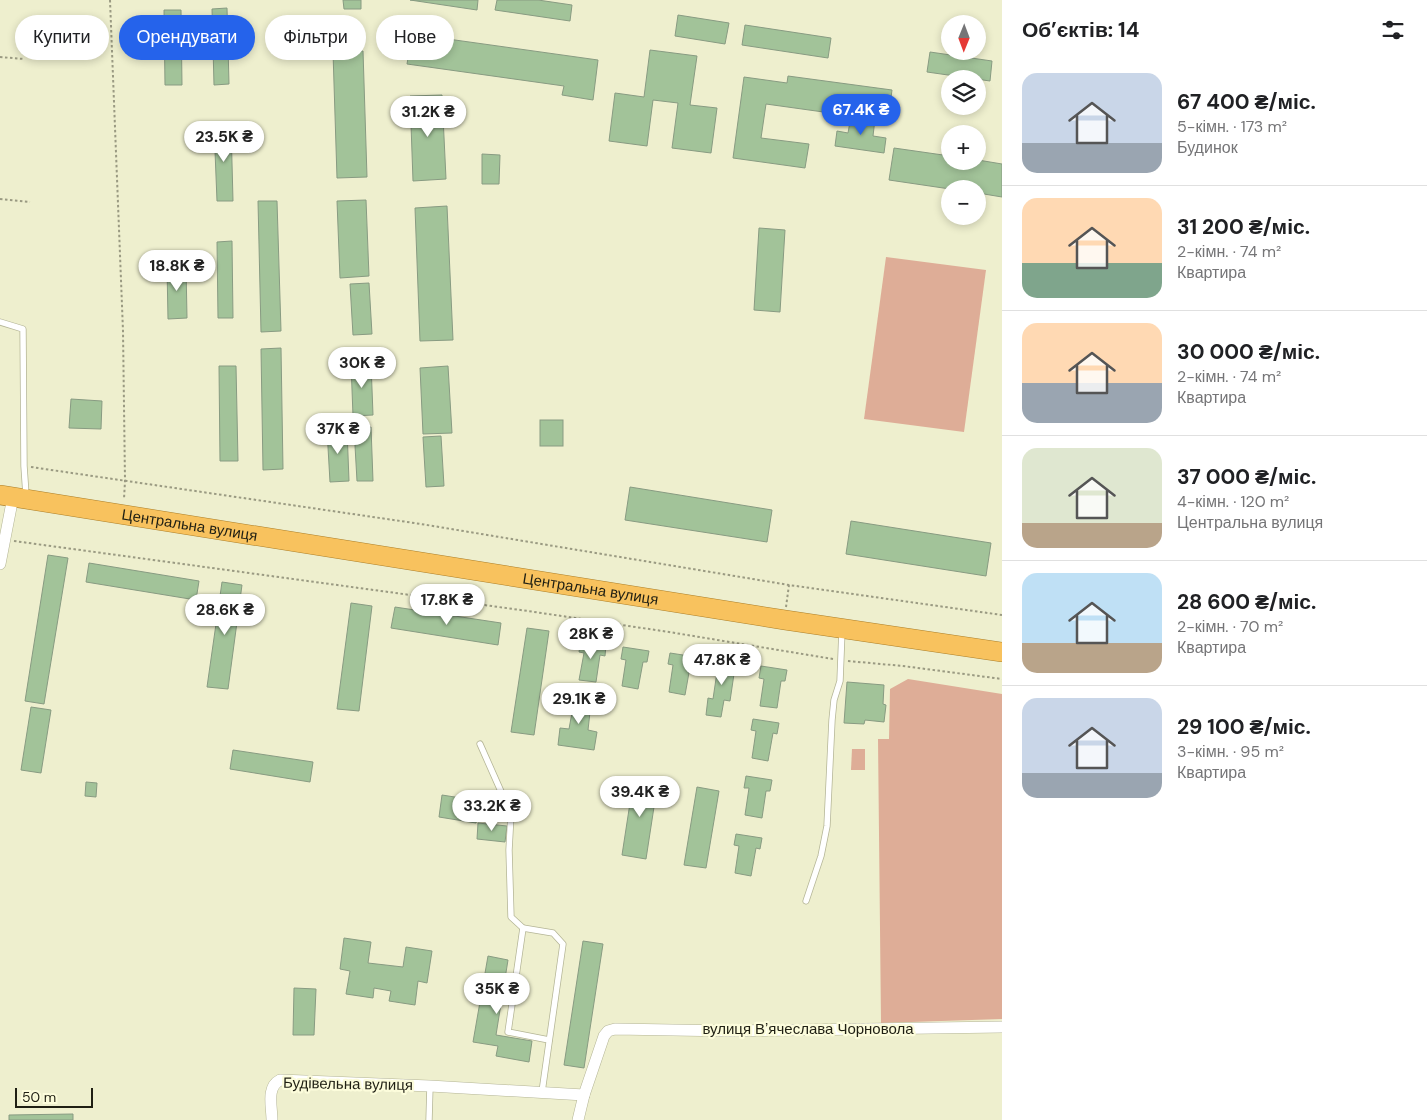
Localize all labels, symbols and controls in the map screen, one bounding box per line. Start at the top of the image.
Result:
chip: Купити [15,15,109,60]
chip: Орендувати [119,15,255,60]
chip: Фільтри [265,15,366,60]
chip: Нове [376,15,454,60]
north arrow [941,15,986,60]
map controls [941,15,986,225]
text: Об’єктів: 14 [1022,16,1139,44]
icon: filters [1379,16,1407,44]
button: layers [941,70,986,115]
text: 67 400 ₴/міс. [1177,88,1316,116]
icon: home [1062,93,1122,153]
pin: 67.4K ₴ [815,94,907,136]
pin: 31.2K ₴ [382,96,474,138]
text: 67.4K ₴ [833,99,889,120]
text: 31.2K ₴ [401,101,455,122]
text: 5-кімн. · 173 m² [1177,116,1287,137]
pin: 23.5K ₴ [178,120,270,163]
button: + [941,125,986,170]
text: 23.5K ₴ [195,126,253,147]
text: Будинок [1177,137,1238,158]
button: − [941,180,986,225]
text: 31 200 ₴/міс. [1177,213,1310,241]
icon: home [1062,218,1122,278]
text: 2-кімн. · 74 m² [1177,241,1281,262]
pin: 18.8K ₴ [131,250,223,292]
text: 18.8K ₴ [150,255,205,276]
text: Квартира [1177,262,1246,283]
text: 30 000 ₴/міс. [1177,338,1320,366]
icon: home [1062,343,1122,403]
pin: 30K ₴ [327,346,397,389]
text: 30K ₴ [339,352,385,373]
text: 2-кімн. · 74 m² [1177,366,1281,387]
text: Квартира [1177,387,1246,408]
pin: 37K ₴ [303,412,373,455]
text: 37K ₴ [316,418,360,439]
text: 37 000 ₴/міс. [1177,463,1316,491]
icon: home [1062,468,1122,528]
text: 4-кімн. · 120 m² [1177,491,1289,512]
street label: Центральна вулиця [120,505,259,546]
text: Центральна вулиця [1177,512,1323,533]
street label: Центральна вулиця [521,568,660,610]
pin: 17.8K ₴ [401,584,493,626]
text: 28 600 ₴/міс. [1177,588,1316,616]
text: 17.8K ₴ [421,589,473,610]
icon: home [1062,593,1122,653]
pin: 28.6K ₴ [179,594,271,636]
text: 28.6K ₴ [196,599,254,620]
text: 2-кімн. · 70 m² [1177,616,1283,637]
pin: 28K ₴ [556,618,626,660]
text: 28K ₴ [569,623,613,644]
text: Квартира [1177,637,1246,658]
pin: 47.8K ₴ [676,644,768,686]
text: 47.8K ₴ [693,649,751,670]
pin: 29.1K ₴ [533,682,625,725]
text: 29.1K ₴ [552,688,606,709]
text: 29 100 ₴/міс. [1177,713,1311,741]
icon: home [1062,718,1122,778]
text: 3-кімн. · 95 m² [1177,741,1284,762]
text: Квартира [1177,762,1246,783]
pin: 39.4K ₴ [594,776,686,818]
text: 39.4K ₴ [611,781,669,802]
pin: 33.2K ₴ [446,790,538,832]
text: 33.2K ₴ [463,795,521,816]
pin: 35K ₴ [462,972,532,1015]
text: 35K ₴ [475,978,519,999]
street label: вулиця Вʼячеслава Чорновола [702,1019,914,1039]
street label: Будівельна вулиця [283,1073,413,1095]
scale bar [15,1085,92,1108]
text: 50 m [22,1088,56,1106]

